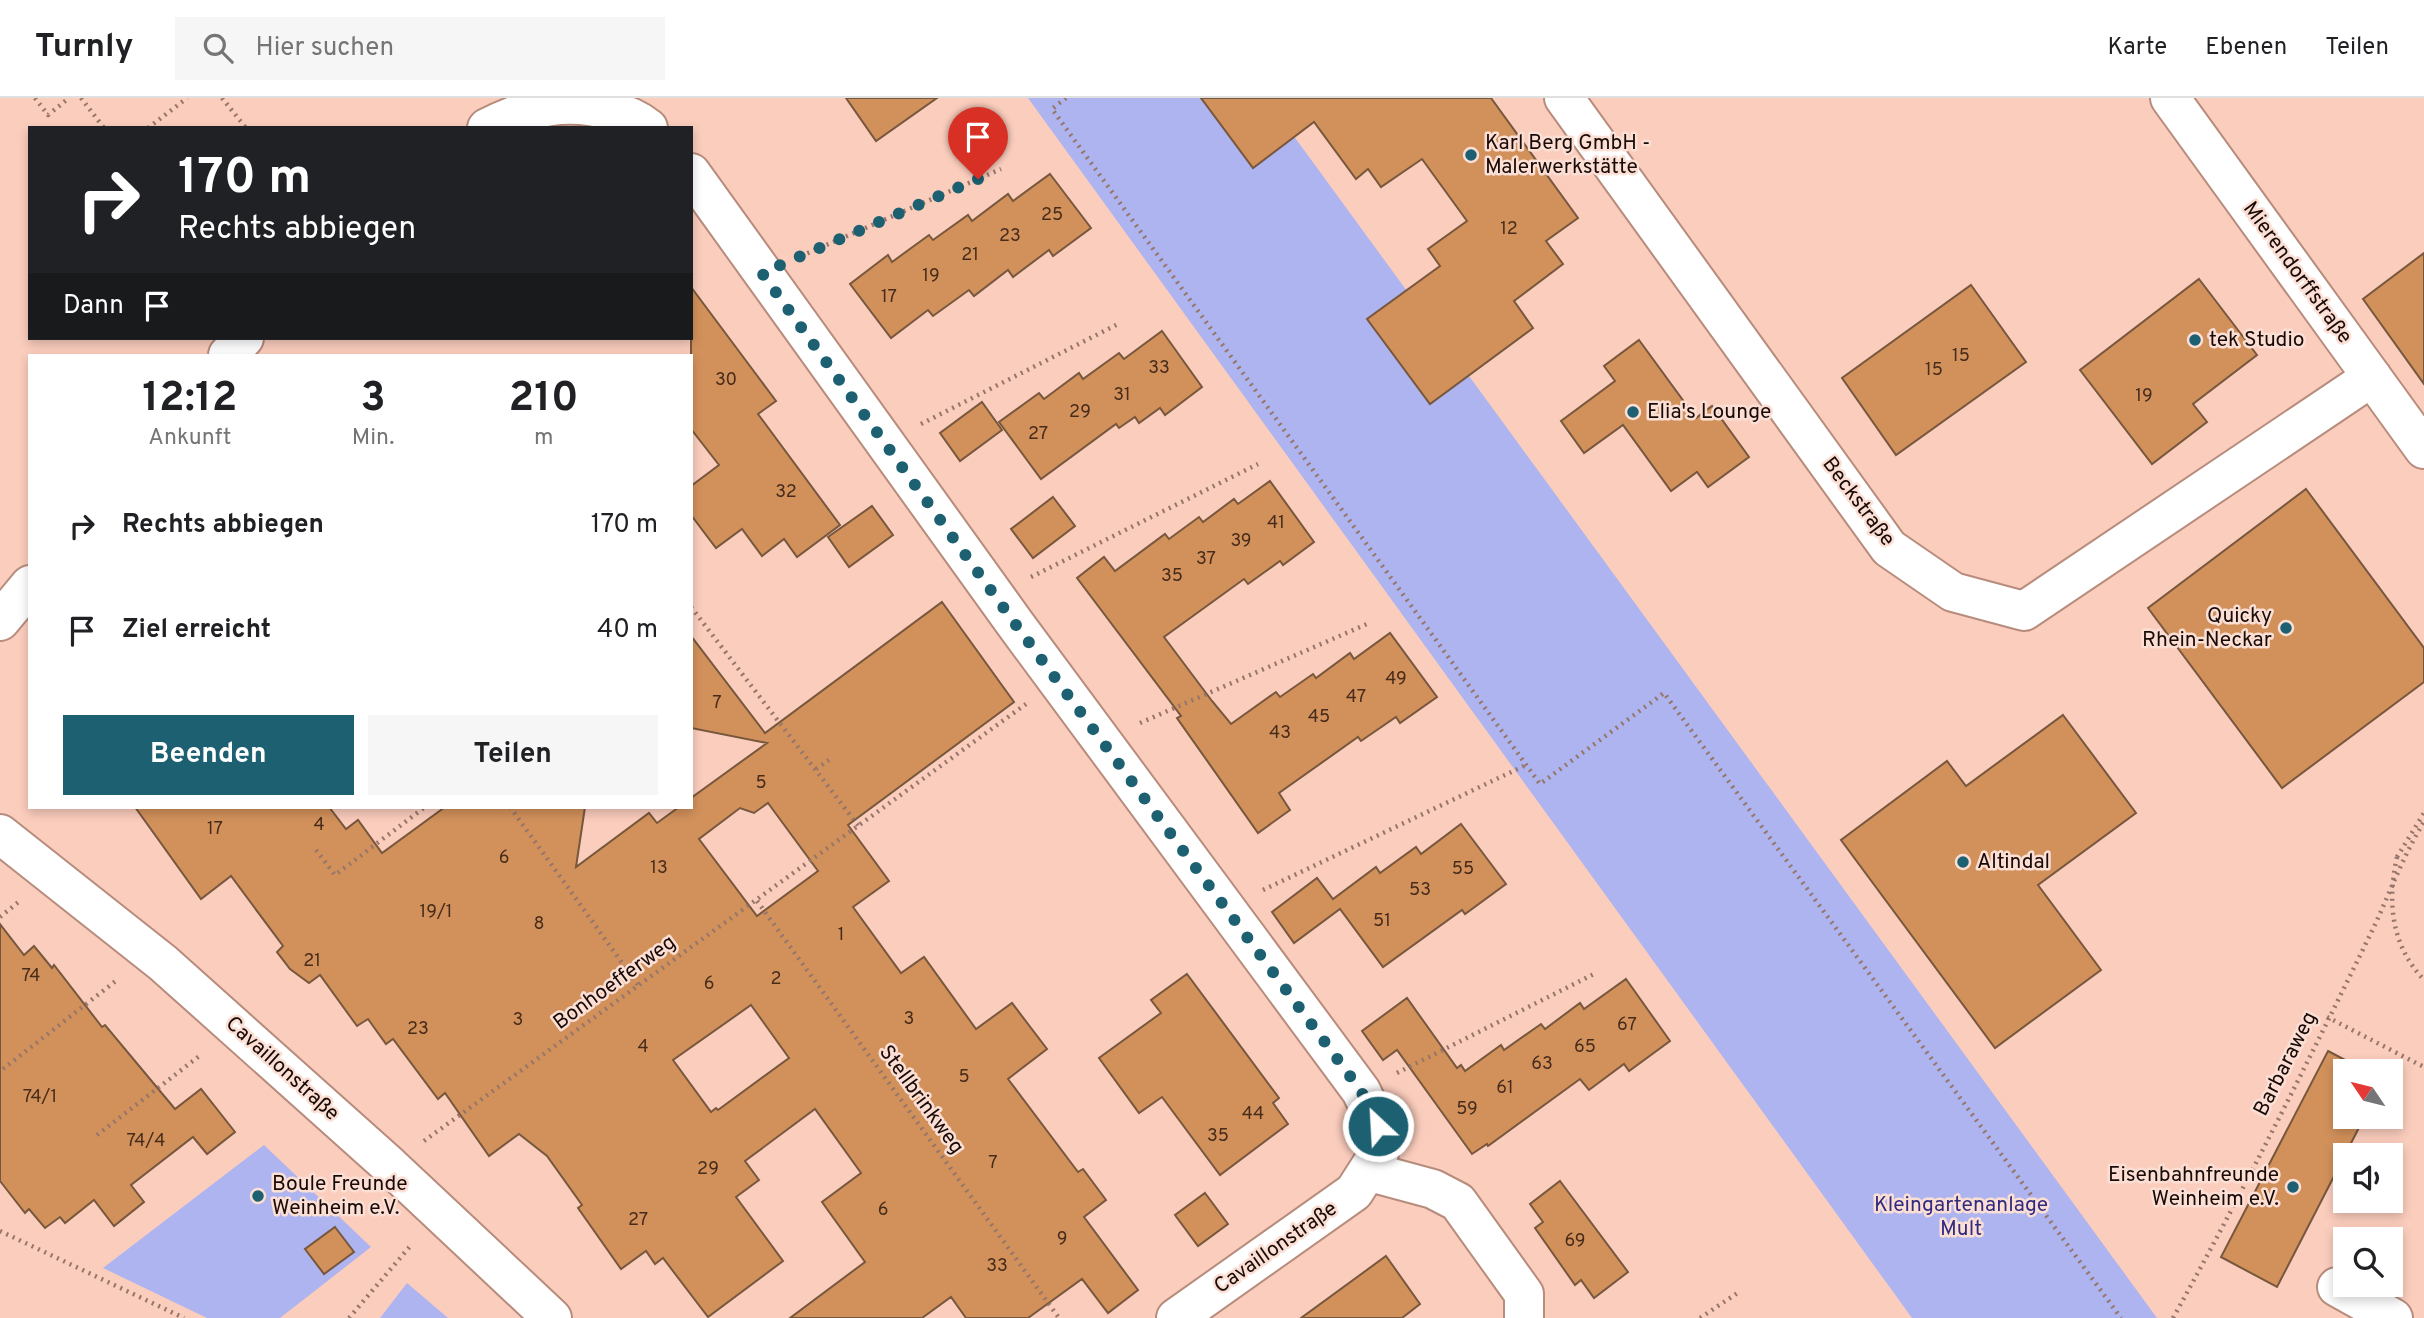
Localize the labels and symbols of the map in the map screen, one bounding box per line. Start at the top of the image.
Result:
pin [948,107,1008,179]
place label: Karl Berg GmbH - Malerwerkstätte [1485,130,1650,181]
marker: Karl Berg GmbH - Malerwerkstätte [1463,147,1479,163]
street label: Mierendorffstraße [2236,197,2358,349]
house number: 25 [1041,204,1063,227]
house number: 12 [1500,218,1518,241]
house number: 23 [999,225,1021,248]
house number: 21 [961,244,979,267]
house number: 19 [922,265,940,288]
house number: 17 [881,286,897,309]
place label: tek Studio [2209,327,2304,354]
marker: tek Studio [2187,332,2203,348]
house number: 15 [1952,345,1970,368]
house number: 33 [1148,357,1170,380]
house number: 15 [1925,359,1943,382]
house number: 30 [715,369,737,392]
house number: 31 [1113,384,1131,407]
house number: 19 [2135,385,2153,408]
place label: Elia's Lounge [1647,399,1771,426]
house number: 29 [1069,401,1091,424]
marker: Elia's Lounge [1625,404,1641,420]
house number: 27 [1028,423,1048,446]
street label: Beckstraße [1816,452,1900,552]
house number: 32 [775,481,797,504]
house number: 41 [1267,512,1285,535]
house number: 39 [1230,530,1252,553]
house number: 37 [1196,548,1216,571]
house number: 35 [1161,565,1183,588]
place label: Quicky Rhein-Neckar [2142,603,2272,654]
marker: Quicky Rhein-Neckar [2278,620,2294,636]
house number: 49 [1385,668,1407,691]
house number: 47 [1346,686,1366,709]
house number: 7 [712,692,722,715]
house number: 45 [1308,706,1330,729]
house number: 43 [1269,722,1291,745]
house number: 5 [755,772,767,795]
house number: 4 [313,814,325,837]
house number: 17 [207,818,223,841]
house number: 6 [499,847,509,870]
place label: Altindal [1977,849,2050,876]
marker: Altindal [1955,854,1971,870]
house number: 13 [650,857,668,880]
house number: 55 [1452,858,1474,881]
house number: 53 [1409,879,1431,902]
house number: 19/1 [420,901,453,924]
house number: 51 [1373,910,1391,933]
house number: 8 [534,913,545,936]
house number: 1 [838,924,844,947]
street label: Bonhoefferweg [548,929,682,1037]
house number: 21 [303,950,321,973]
house number: 74 [22,965,40,988]
house number: 2 [770,968,782,991]
house number: 6 [704,973,714,996]
street label: Barbaraweg [2248,1007,2324,1121]
house number: 3 [904,1008,914,1031]
house number: 3 [513,1009,523,1032]
street label: Cavaillonstraße [219,1011,345,1127]
house number: 67 [1617,1014,1637,1037]
house number: 23 [407,1018,429,1041]
house number: 4 [637,1036,649,1059]
house number: 65 [1574,1036,1596,1059]
street label: Stellbrinkweg [872,1040,970,1160]
house number: 63 [1531,1053,1553,1076]
north arrow [2333,1059,2403,1129]
house number: 5 [958,1066,970,1089]
house number: 61 [1496,1077,1514,1100]
house number: 74/1 [23,1086,57,1109]
position arrow [1341,1089,1415,1163]
house number: 59 [1456,1098,1478,1121]
house number: 44 [1242,1103,1264,1126]
house number: 35 [1207,1125,1229,1148]
house number: 74/4 [127,1130,165,1153]
house number: 7 [988,1152,998,1175]
house number: 29 [697,1158,719,1181]
place label: Eisenbahnfreunde Weinheim e.V. [2108,1162,2279,1213]
place label: Boule Freunde Weinheim e.V. [272,1171,408,1222]
marker: Eisenbahnfreunde Weinheim e.V. [2285,1179,2301,1195]
marker: Boule Freunde Weinheim e.V. [250,1188,266,1204]
park label: Kleingartenanlage Mult [1874,1192,2048,1243]
street label: Cavaillonstraße [1209,1196,1343,1300]
house number: 6 [878,1199,888,1222]
house number: 27 [628,1209,648,1232]
house number: 9 [1057,1228,1067,1251]
house number: 69 [1565,1230,1585,1253]
house number: 33 [986,1255,1008,1278]

